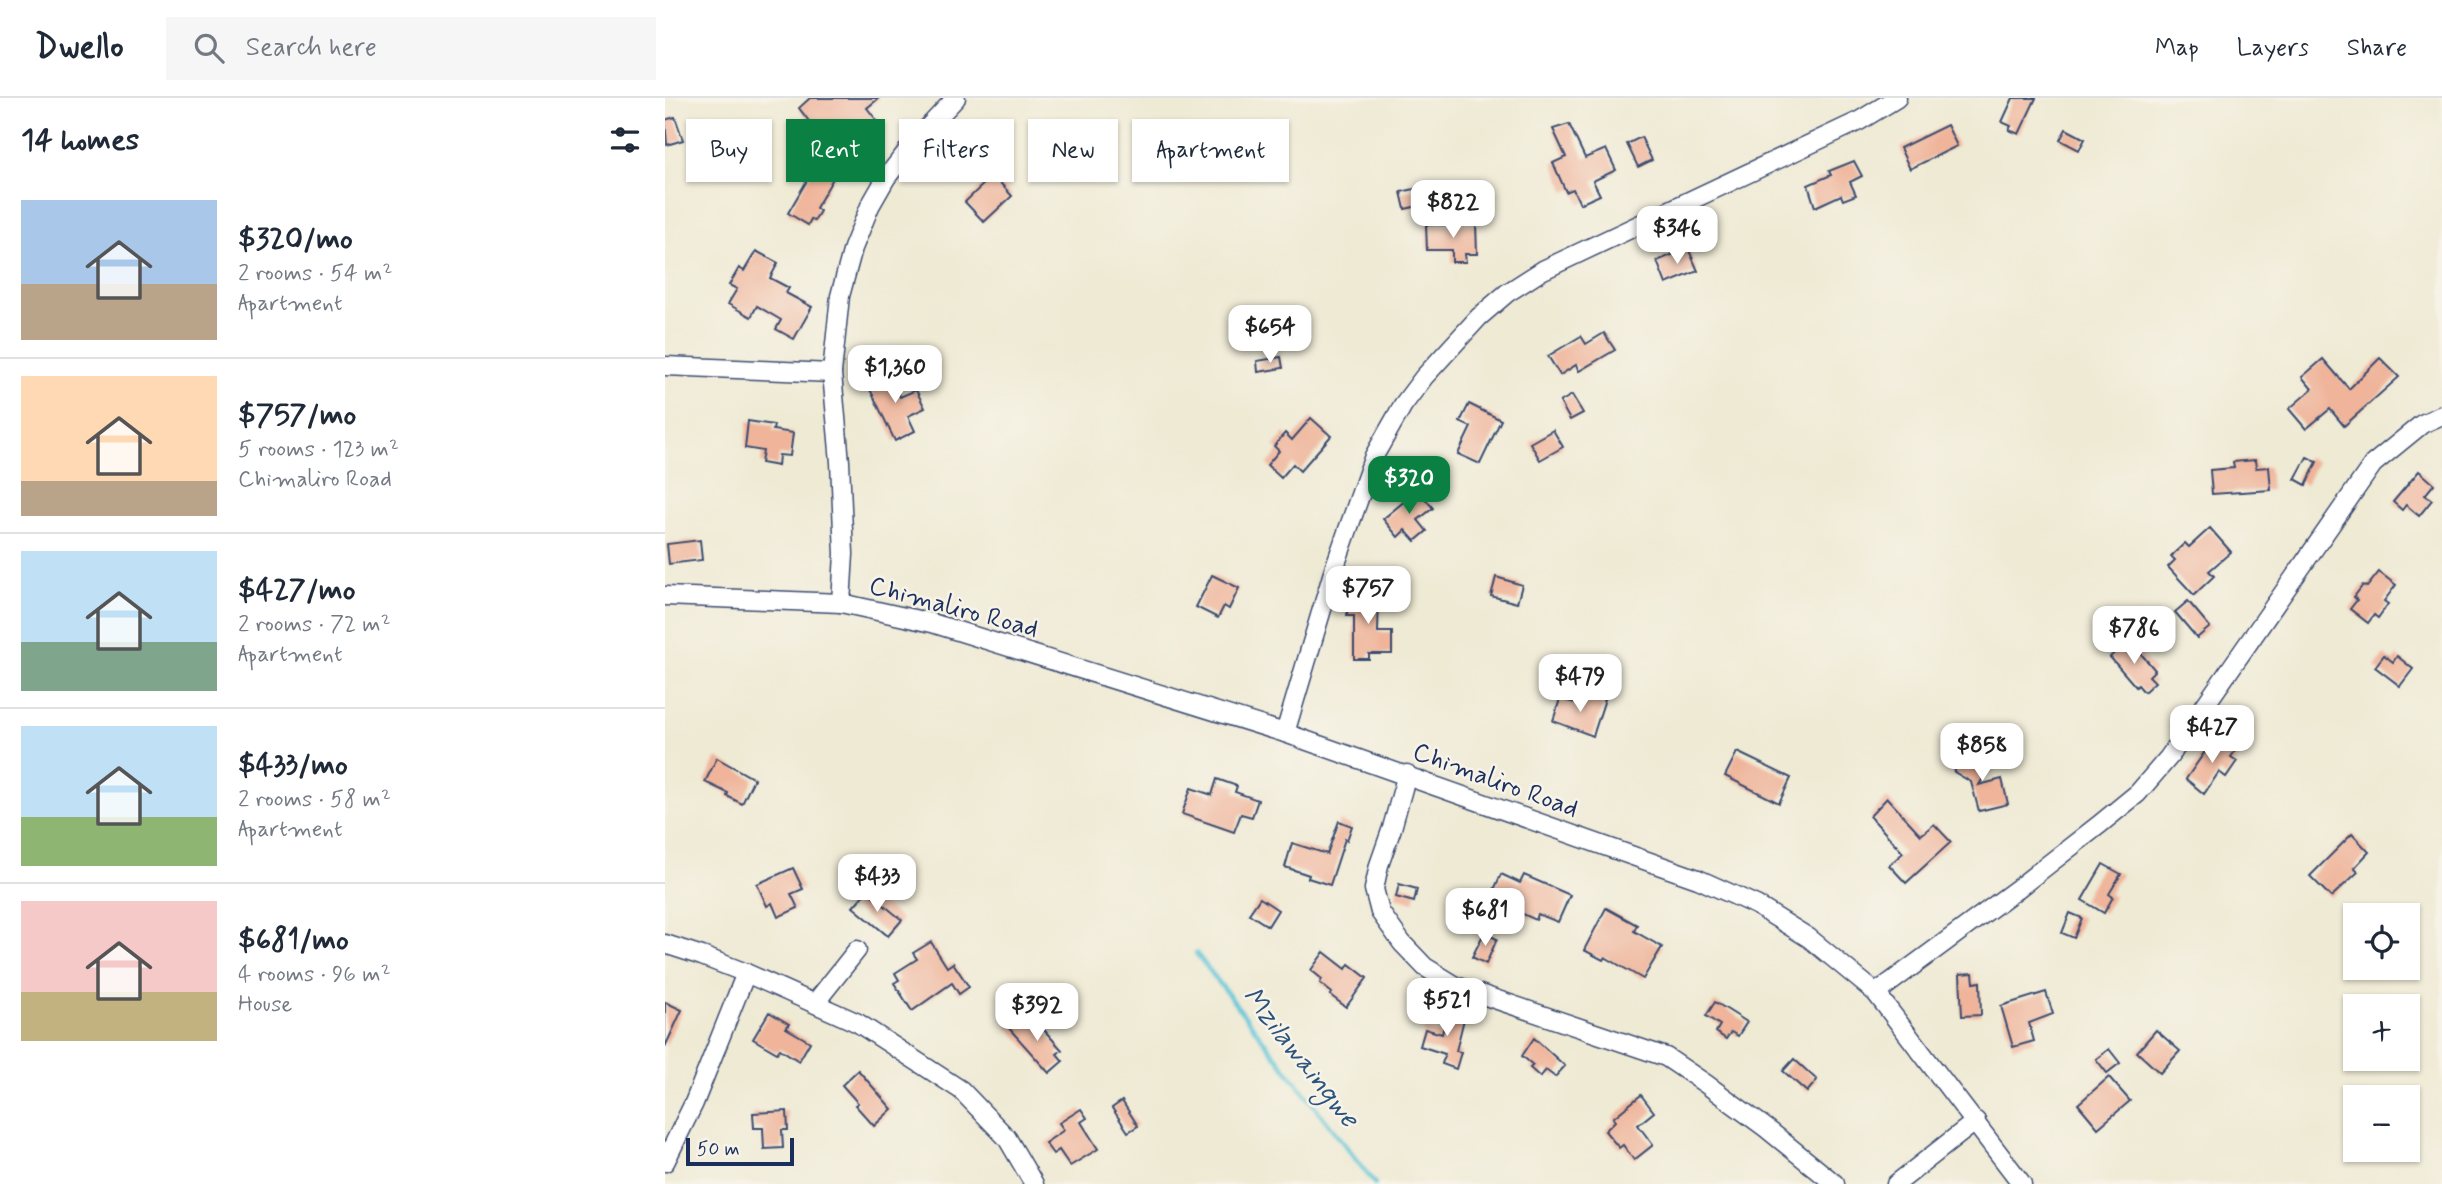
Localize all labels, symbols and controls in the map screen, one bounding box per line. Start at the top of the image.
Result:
search box [166,17,656,80]
text: Dwello [35,26,124,70]
icon: search [190,29,228,67]
text: Search here [246,31,377,65]
text: Map [2155,33,2199,64]
text: Layers [2237,33,2309,64]
text: Share [2347,33,2407,64]
chip: Buy [686,119,772,182]
chip: Rent [786,119,885,182]
chip: Filters [899,119,1014,182]
chip: New [1028,119,1118,182]
chip: Apartment [1132,119,1289,182]
text: 14 homes [21,121,139,160]
icon: filters [606,121,644,159]
pin: $822 [1412,180,1494,240]
text: $822 [1427,188,1479,218]
pin: $346 [1636,206,1718,266]
text: $346 [1653,214,1701,244]
text: $320/mo [238,220,353,259]
icon: home [77,228,161,312]
text: 2 rooms · 54 m² [238,259,392,289]
text: Apartment [238,289,343,319]
pin: $654 [1229,306,1311,365]
text: $654 [1244,313,1296,343]
pin: $1,360 [838,345,952,405]
text: $1,360 [864,353,926,383]
text: $757/mo [238,396,356,435]
icon: home [77,404,161,488]
text: 5 rooms · 123 m² [238,435,399,465]
pin: $320 [1368,456,1450,516]
text: $320 [1384,464,1434,494]
text: Chimaliro Road [238,465,392,495]
pin: $757 [1327,566,1409,626]
street label: Chimaliro Road [865,569,1042,647]
text: $427/mo [238,571,355,610]
text: $757 [1342,574,1394,604]
icon: home [77,579,161,663]
pin: $786 [2093,606,2175,666]
text: 2 rooms · 72 m² [238,610,391,640]
text: $786 [2109,614,2159,644]
text: Apartment [238,640,343,670]
pin: $479 [1539,654,1621,714]
text: $479 [1555,662,1605,692]
pin: $427 [2171,706,2253,765]
text: $427 [2186,713,2238,743]
pin: $858 [1941,724,2023,783]
text: $858 [1956,731,2008,761]
street label: Chimaliro Road [1408,735,1583,827]
text: $433/mo [238,746,348,785]
icon: home [77,754,161,838]
text: 2 rooms · 58 m² [238,785,391,815]
text: Apartment [238,815,343,845]
pin: $433 [836,854,918,914]
text: $433 [854,862,900,892]
pin: $681 [1444,888,1526,948]
text: $681 [1462,896,1508,926]
map controls [2343,903,2420,1162]
button: locate [2343,903,2420,980]
text: $681/mo [238,921,349,960]
icon: home [77,929,161,1013]
text: 4 rooms · 96 m² [238,960,391,990]
pin: $521 [1406,978,1488,1038]
water label: Mzilawaingwe [1232,979,1368,1138]
pin: $392 [996,984,1078,1043]
text: $521 [1423,986,1471,1016]
text: House [238,990,292,1020]
text: $392 [1011,991,1063,1021]
button: + [2343,994,2420,1071]
button: − [2343,1085,2420,1162]
scale bar [686,1135,795,1167]
text: 50 m [697,1137,740,1162]

